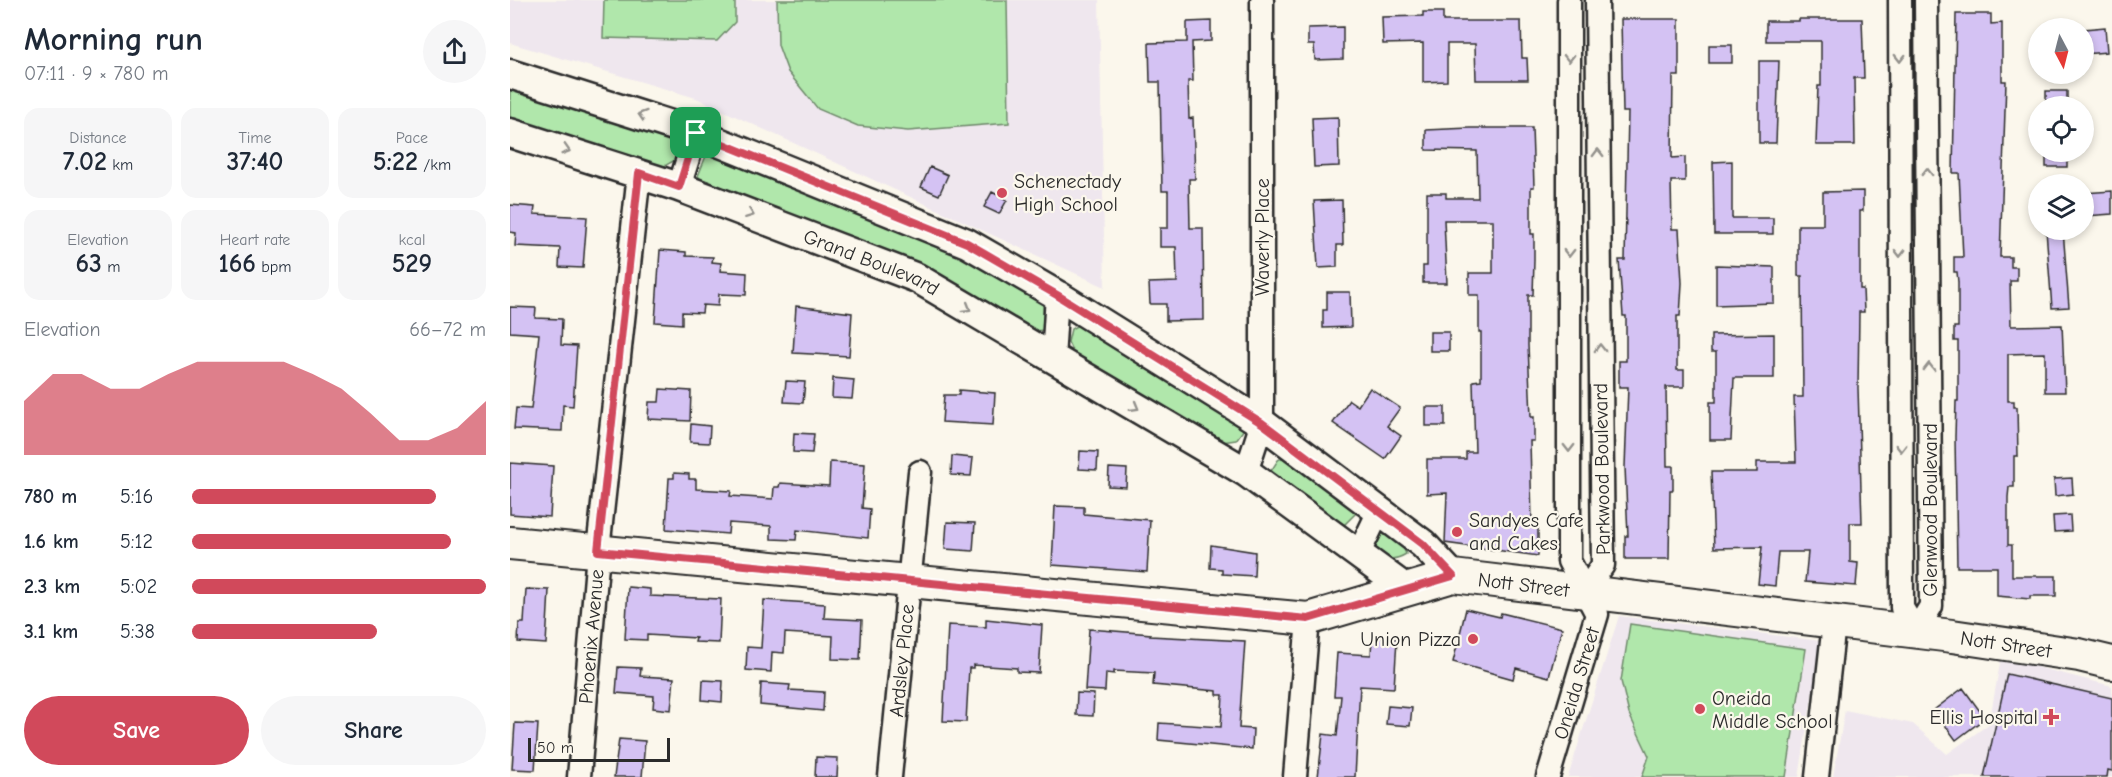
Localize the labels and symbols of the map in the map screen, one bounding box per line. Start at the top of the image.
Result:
north arrow [2028,18,2094,84]
one-way arrow [1563,54,1575,63]
one-way arrow [1894,54,1906,63]
pin [670,107,721,158]
one-way arrow [637,110,648,122]
one-way arrow [560,143,571,156]
one-way arrow [1592,148,1604,157]
one-way arrow [1921,168,1933,177]
place label: Schenectady High School [1014,170,1121,216]
street label: Waverly Place [1251,178,1274,296]
marker: Schenectady High School [995,186,1009,200]
one-way arrow [744,207,755,219]
street label: Grand Boulevard [800,224,944,300]
one-way arrow [1563,249,1575,258]
one-way arrow [1894,249,1906,258]
one-way arrow [961,300,971,312]
one-way arrow [1594,343,1607,352]
one-way arrow [1923,363,1935,372]
street label: Parkwood Boulevard [1589,383,1615,555]
one-way arrow [1129,400,1139,411]
street label: Glenwood Boulevard [1919,423,1942,597]
one-way arrow [1563,444,1575,453]
one-way arrow [1895,444,1907,453]
place label: Sandyes Cafe and Cakes [1469,509,1584,555]
marker: Sandyes Cafe and Cakes [1450,525,1464,539]
street label: Phoenix Avenue [574,568,608,705]
street label: Nott Street [1477,568,1572,602]
street label: Ardsley Place [884,603,918,718]
street label: Oneida Street [1548,623,1604,742]
street label: Nott Street [1959,626,2054,662]
place label: Union Pizza [1360,628,1461,651]
marker: Union Pizza [1466,632,1480,646]
place label: Oneida Middle School [1712,687,1833,733]
marker: Oneida Middle School [1693,702,1707,716]
place label: Ellis Hospital [1929,706,2038,729]
marker: Ellis Hospital [2042,708,2060,726]
scale bar [528,735,670,762]

